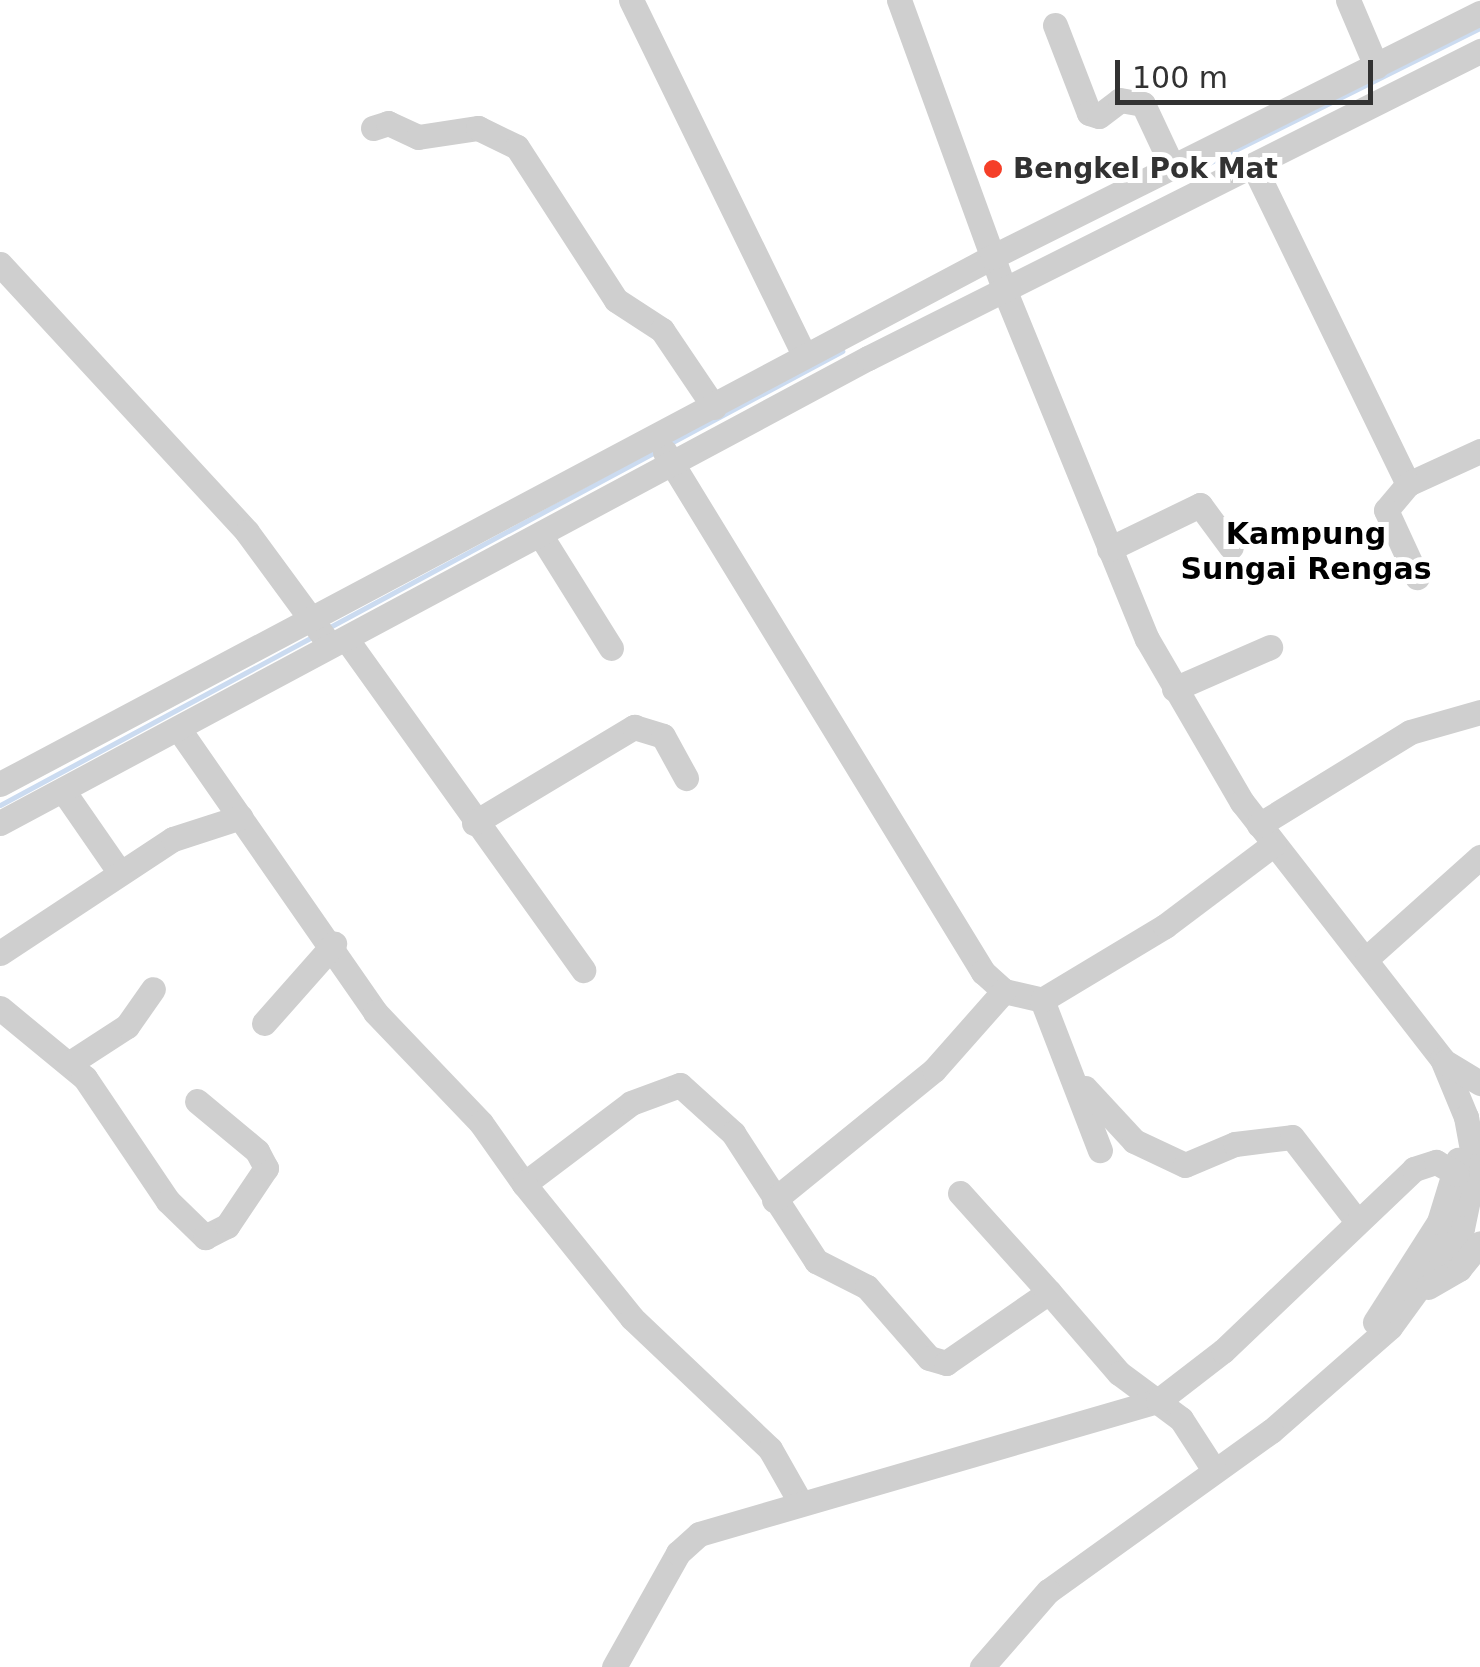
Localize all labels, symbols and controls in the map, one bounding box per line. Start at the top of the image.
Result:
scale bar [1120,40,1378,102]
text: 100 m [1132,60,1228,95]
place label: Bengkel Pok Mat [1013,152,1278,186]
marker: Bengkel Pok Mat [982,158,1004,180]
district label: Kampung Sungai Rengas [1180,516,1432,586]

